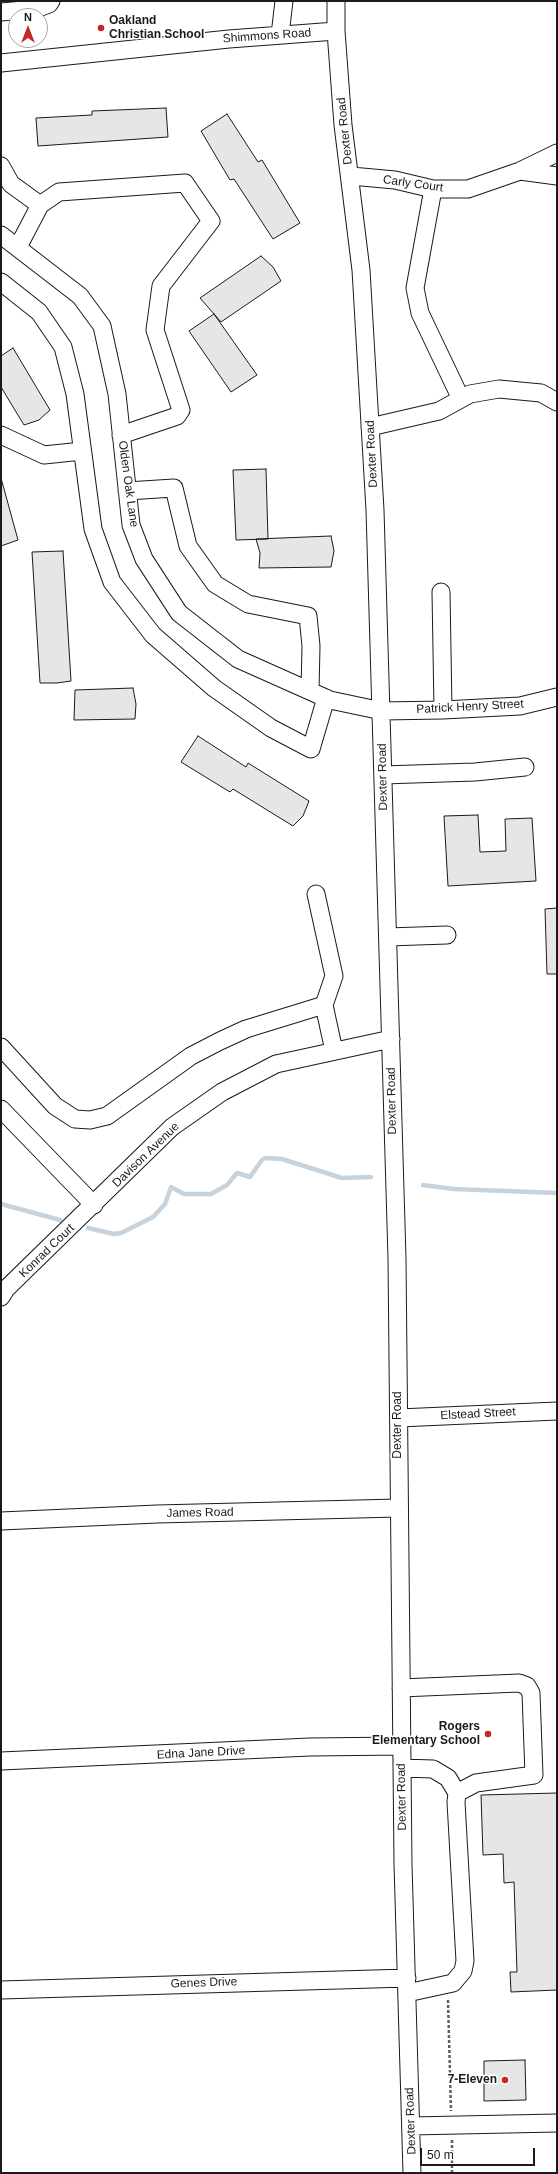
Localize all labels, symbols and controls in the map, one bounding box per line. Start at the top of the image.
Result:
north arrow [8,8,48,48]
text: N [24,11,32,23]
place label: Oakland Christian School [109,14,204,42]
marker: Oakland Christian School [96,23,106,33]
street label: Shimmons Road [222,26,312,46]
street label: Dexter Road [334,97,356,165]
street label: Carly Court [382,173,444,195]
street label: Dexter Road [363,420,381,488]
street label: Olden Oak Lane [115,440,141,528]
street label: Patrick Henry Street [416,697,524,717]
street label: Dexter Road [375,743,391,811]
street label: Dexter Road [384,1067,400,1135]
street label: Davison Avenue [110,1120,182,1190]
street label: Konrad Court [16,1221,78,1281]
street label: Dexter Road [391,1391,405,1459]
street label: Elstead Street [440,1405,516,1423]
street label: James Road [166,1505,234,1521]
place label: Rogers Elementary School [372,1720,480,1748]
marker: Rogers Elementary School [483,1729,493,1739]
street label: Edna Jane Drive [156,1743,246,1763]
street label: Dexter Road [394,1763,410,1831]
street label: Genes Drive [170,1975,238,1991]
place label: 7-Eleven [448,2073,497,2087]
marker: 7-Eleven [500,2075,510,2085]
street label: Dexter Road [403,2087,419,2155]
scale bar [422,2140,537,2166]
text: 50 m [427,2148,454,2162]

